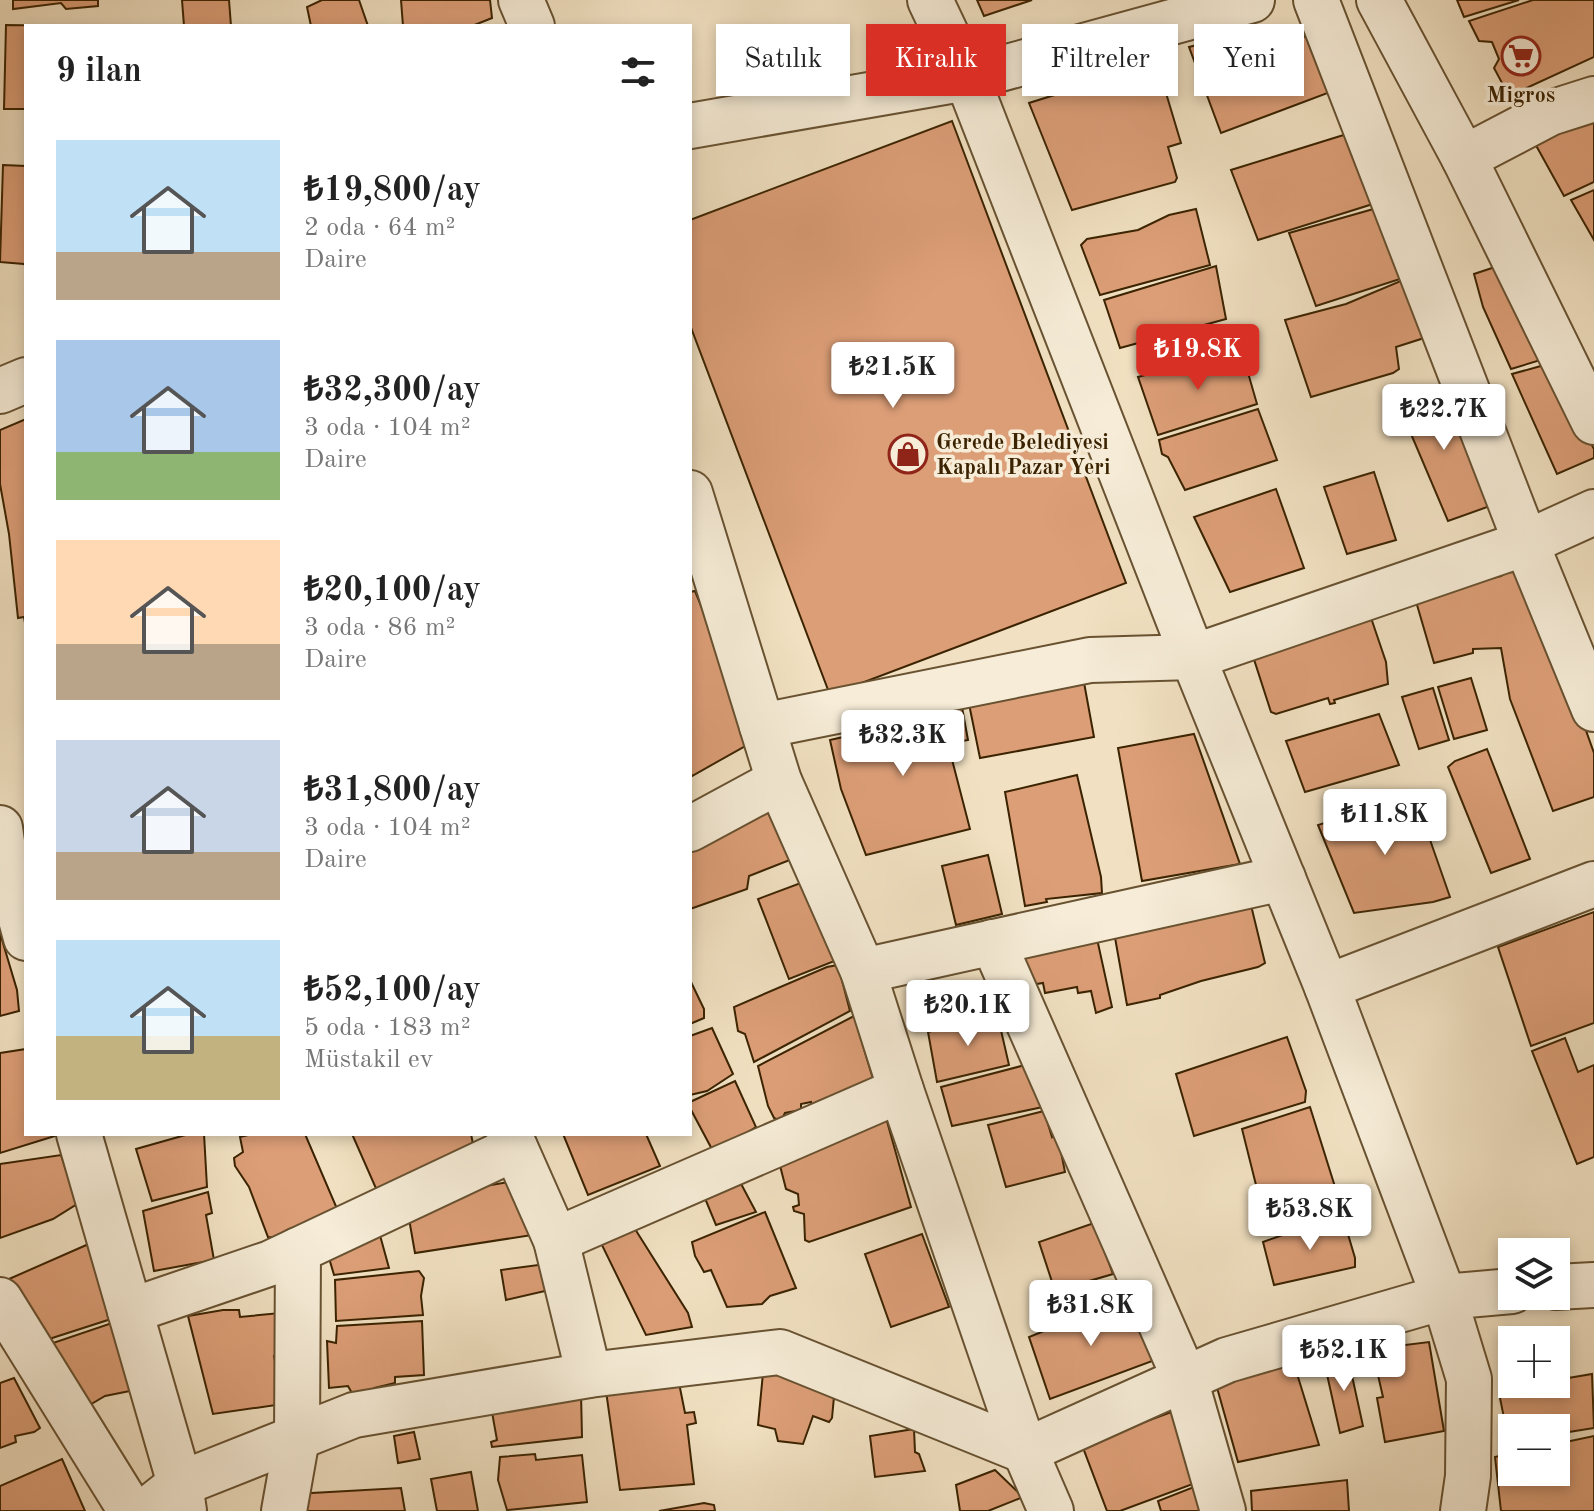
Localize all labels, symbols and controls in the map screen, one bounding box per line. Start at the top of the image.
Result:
chip: Satılık [716,24,850,96]
chip: Kiralık [866,24,1006,96]
chip: Filtreler [1022,24,1178,96]
chip: Yeni [1194,24,1304,96]
supermarket icon: Migros [1500,35,1542,77]
icon: filters [616,50,660,94]
text: 9 ilan [56,55,142,89]
place label: Migros [1487,85,1555,107]
icon: home [120,172,216,268]
text: ₺19,800/ay [304,174,481,208]
text: 2 oda · 64 m² [304,215,455,241]
text: Daire [304,247,367,273]
pin: ₺19.8K [1133,324,1263,392]
text: ₺19.8K [1154,337,1242,363]
pin: ₺21.5K [828,342,958,410]
text: ₺21.5K [849,355,937,381]
icon: home [120,372,216,468]
text: ₺32,300/ay [304,374,481,408]
pin: ₺22.7K [1379,384,1509,452]
text: ₺22.7K [1400,397,1488,423]
text: 3 oda · 104 m² [304,415,471,441]
place label: Gerede Belediyesi Kapalı Pazar Yeri [936,432,1110,479]
shop icon: Gerede Belediyesi Kapalı Pazar Yeri [887,433,929,475]
text: Daire [304,447,367,473]
icon: home [120,572,216,668]
text: ₺20,100/ay [304,574,481,608]
text: 3 oda · 86 m² [304,615,455,641]
text: Daire [304,647,367,673]
pin: ₺32.3K [838,710,968,778]
text: ₺32.3K [859,723,947,749]
icon: home [120,772,216,868]
text: ₺31,800/ay [304,774,481,808]
pin: ₺11.8K [1320,789,1450,857]
text: ₺11.8K [1341,802,1429,828]
text: 3 oda · 104 m² [304,815,471,841]
text: Daire [304,847,367,873]
icon: home [120,972,216,1068]
text: ₺52,100/ay [304,974,481,1008]
pin: ₺20.1K [903,980,1033,1048]
text: ₺20.1K [924,993,1012,1019]
text: 5 oda · 183 m² [304,1015,471,1041]
text: Müstakil ev [304,1047,433,1073]
pin: ₺53.8K [1245,1184,1375,1252]
text: ₺53.8K [1266,1197,1354,1223]
map controls [1498,1238,1570,1486]
button: layers [1498,1238,1570,1310]
pin: ₺31.8K [1026,1280,1156,1348]
text: ₺31.8K [1047,1293,1135,1319]
pin: ₺52.1K [1279,1325,1409,1393]
button: + [1498,1326,1570,1398]
text: ₺52.1K [1300,1338,1388,1364]
button: − [1498,1414,1570,1486]

